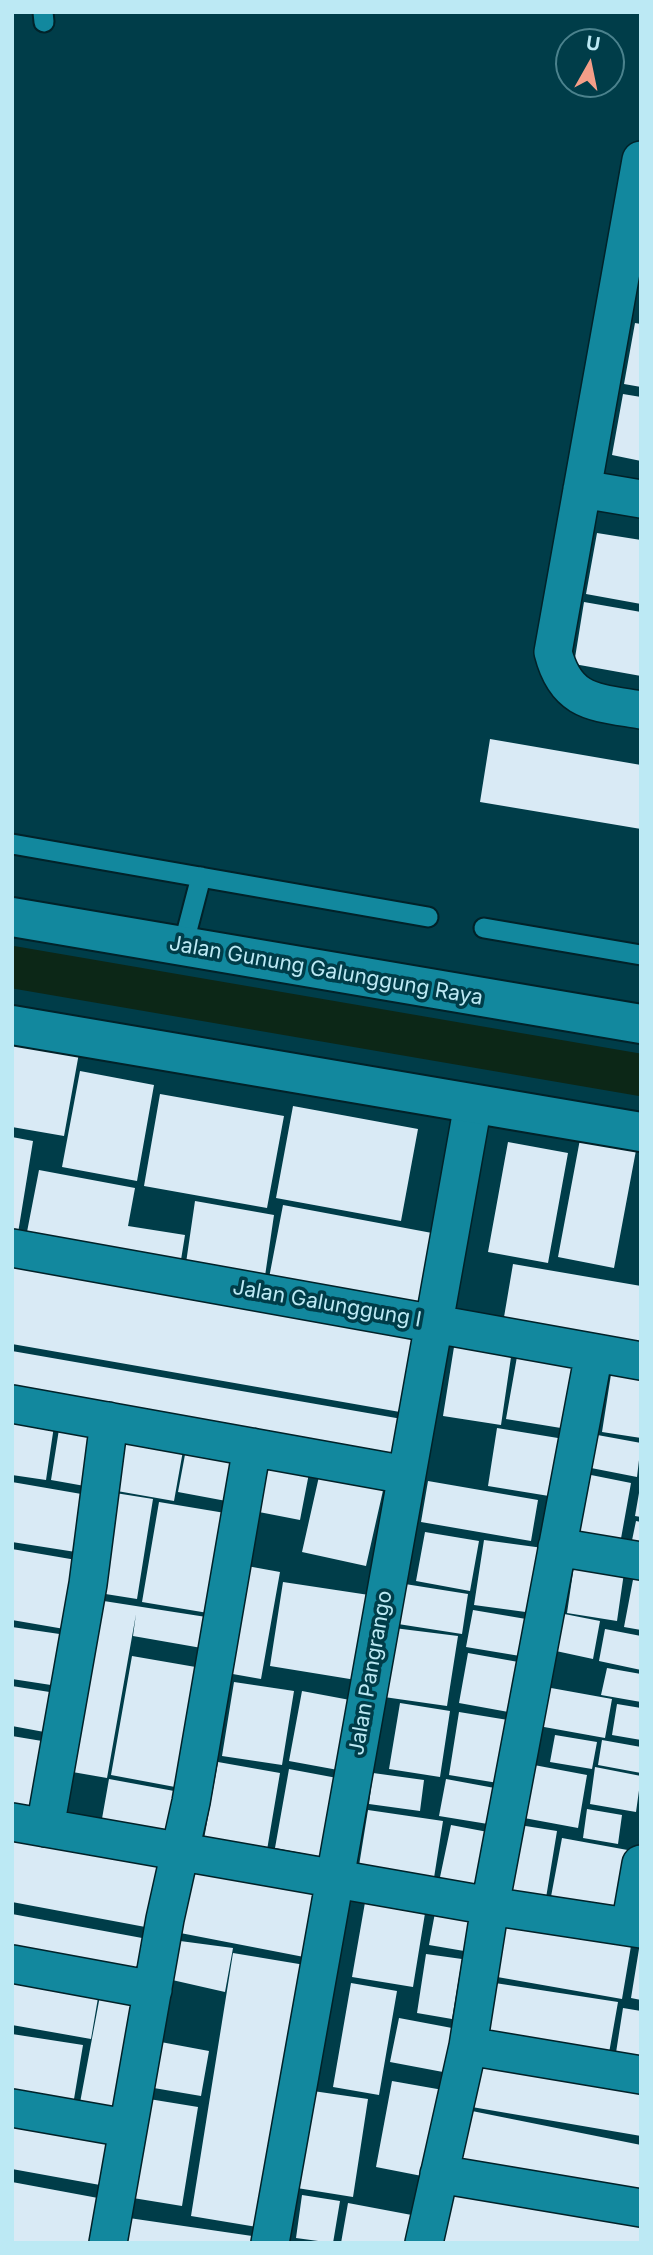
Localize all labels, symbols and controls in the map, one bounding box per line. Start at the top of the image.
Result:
north arrow [555,28,625,98]
text: U [584,31,602,56]
street label: Jalan Gunung Galunggung Raya [167,931,485,1011]
street label: Jalan Galunggung I [231,1275,423,1333]
street label: Jalan Pangrango [344,1589,398,1757]

